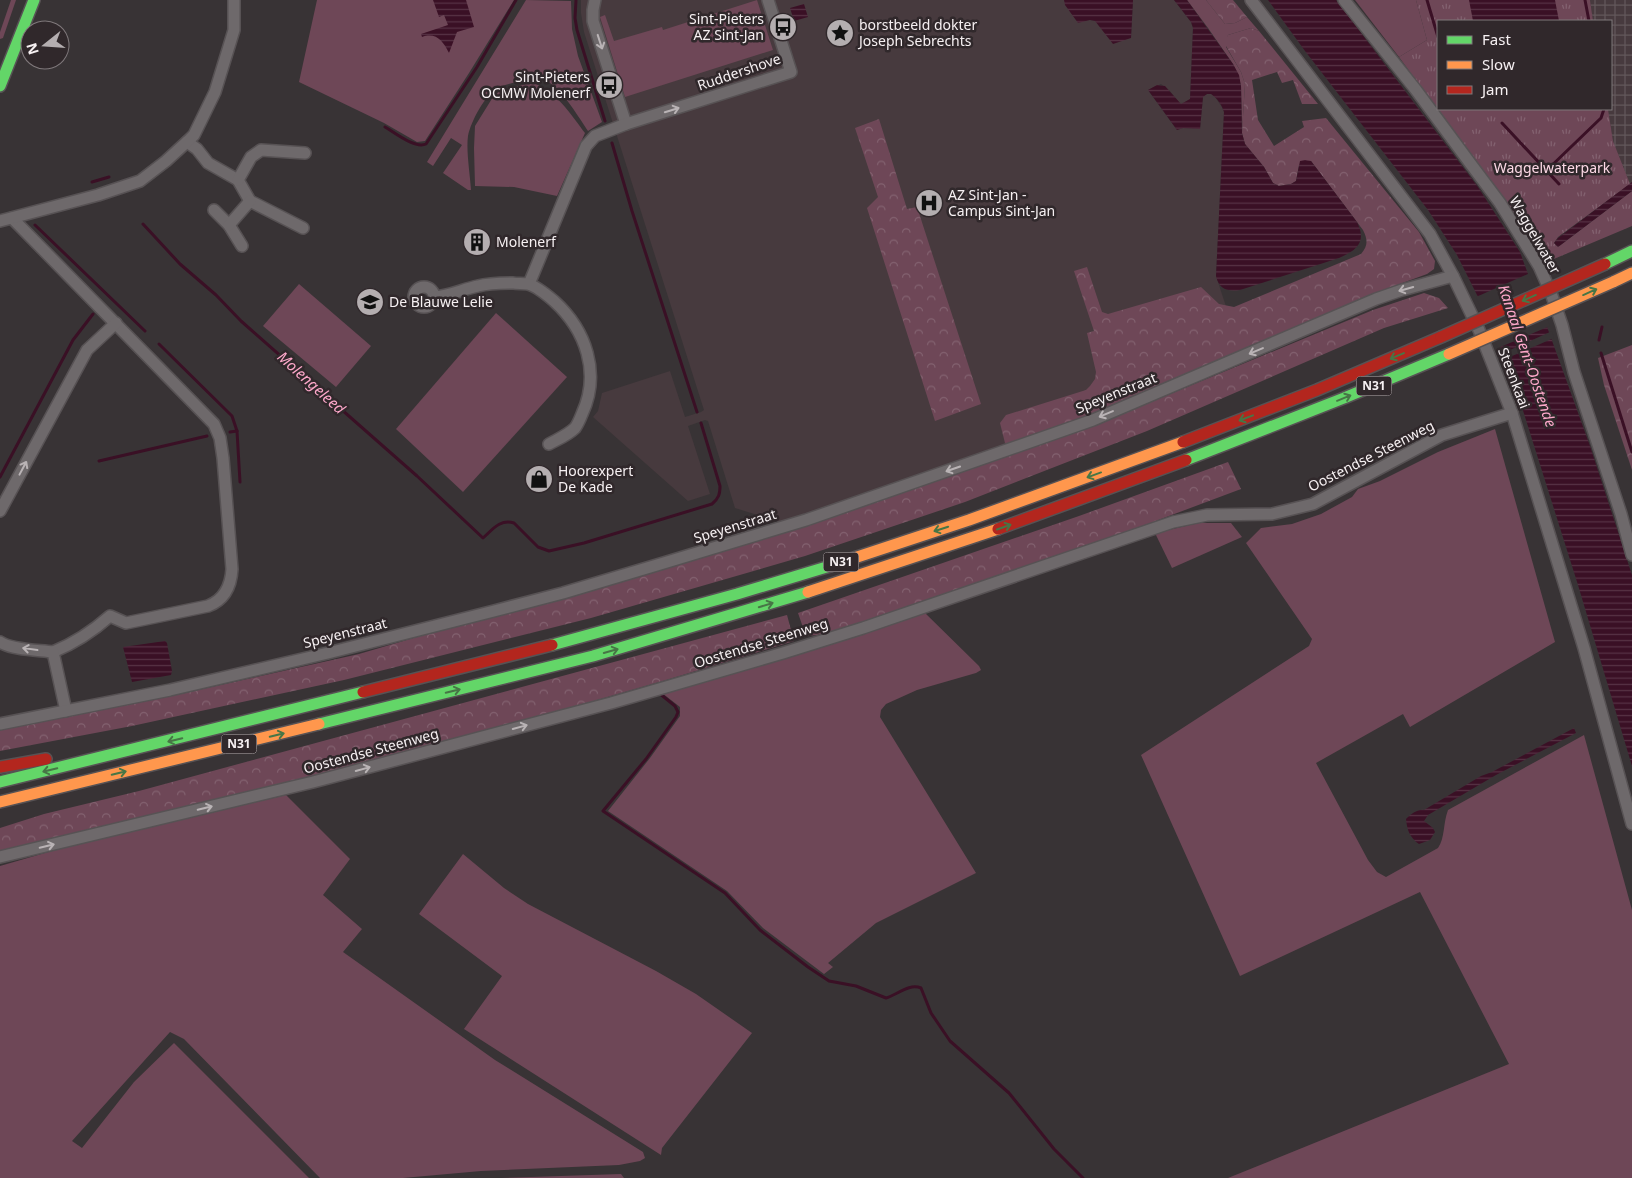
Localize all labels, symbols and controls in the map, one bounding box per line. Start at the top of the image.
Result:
place label: Sint-Pieters AZ Sint-Jan [689,9,764,44]
bus stop icon: Sint-Pieters AZ Sint-Jan [768,12,798,42]
place label: borstbeeld dokter Joseph Sebrechts [857,15,977,50]
place icon: borstbeeld dokter Joseph Sebrechts [825,18,855,48]
north arrow [20,20,70,70]
legend [1437,20,1612,110]
text: Fast [1482,29,1511,49]
one-way arrow [596,34,605,49]
text: N [21,41,43,57]
street label: Ruddershove [695,48,783,95]
text: Slow [1482,54,1515,74]
place label: Sint-Pieters OCMW Molenerf [481,67,591,102]
bus stop icon: Sint-Pieters OCMW Molenerf [594,70,624,100]
text: Jam [1480,79,1509,99]
one-way arrow [664,104,680,114]
park label: Waggelwaterpark [1494,158,1611,177]
place label: AZ Sint-Jan - Campus Sint-Jan [948,185,1055,220]
hospital icon: AZ Sint-Jan - Campus Sint-Jan [914,188,944,218]
street label: Waggelwater [1505,192,1565,277]
building icon: Molenerf [462,227,492,257]
place label: Molenerf [496,232,557,251]
water label: Kanaal Gent-Oostende [1494,282,1562,430]
one-way arrow [1399,284,1415,294]
one-way arrow [1582,286,1597,296]
school or university icon: De Blauwe Lelie [355,287,385,317]
place label: De Blauwe Lelie [389,292,493,311]
one-way arrow [1522,294,1537,304]
street label: Steenkaai [1494,345,1535,411]
water label: Molengeleed [273,346,350,418]
one-way arrow [1249,346,1264,356]
one-way arrow [1389,353,1404,362]
street label: Speyenstraat [1073,368,1159,417]
road number: N31 [1356,376,1392,396]
one-way arrow [1336,393,1351,402]
one-way arrow [1099,410,1114,419]
one-way arrow [1239,414,1254,423]
street label: Oostendse Steenweg [1304,415,1437,496]
one-way arrow [19,461,28,476]
place label: Hoorexpert De Kade [558,461,633,496]
shop icon: Hoorexpert De Kade [524,464,554,494]
one-way arrow [946,465,962,474]
one-way arrow [1086,470,1102,480]
street label: Speyenstraat [691,504,779,547]
one-way arrow [996,521,1012,531]
one-way arrow [933,525,949,534]
road number: N31 [824,552,858,572]
one-way arrow [758,600,774,609]
street label: Speyenstraat [301,613,389,652]
street label: Oostendse Steenweg [691,613,830,672]
one-way arrow [23,644,39,654]
one-way arrow [602,645,618,655]
one-way arrow [445,686,461,695]
one-way arrow [512,722,528,731]
street label: Oostendse Steenweg [301,723,441,778]
one-way arrow [268,730,284,739]
road number: N31 [222,734,256,754]
one-way arrow [168,735,184,745]
one-way arrow [355,764,371,773]
one-way arrow [43,766,59,775]
one-way arrow [110,768,126,777]
one-way arrow [197,803,213,812]
one-way arrow [39,841,55,850]

